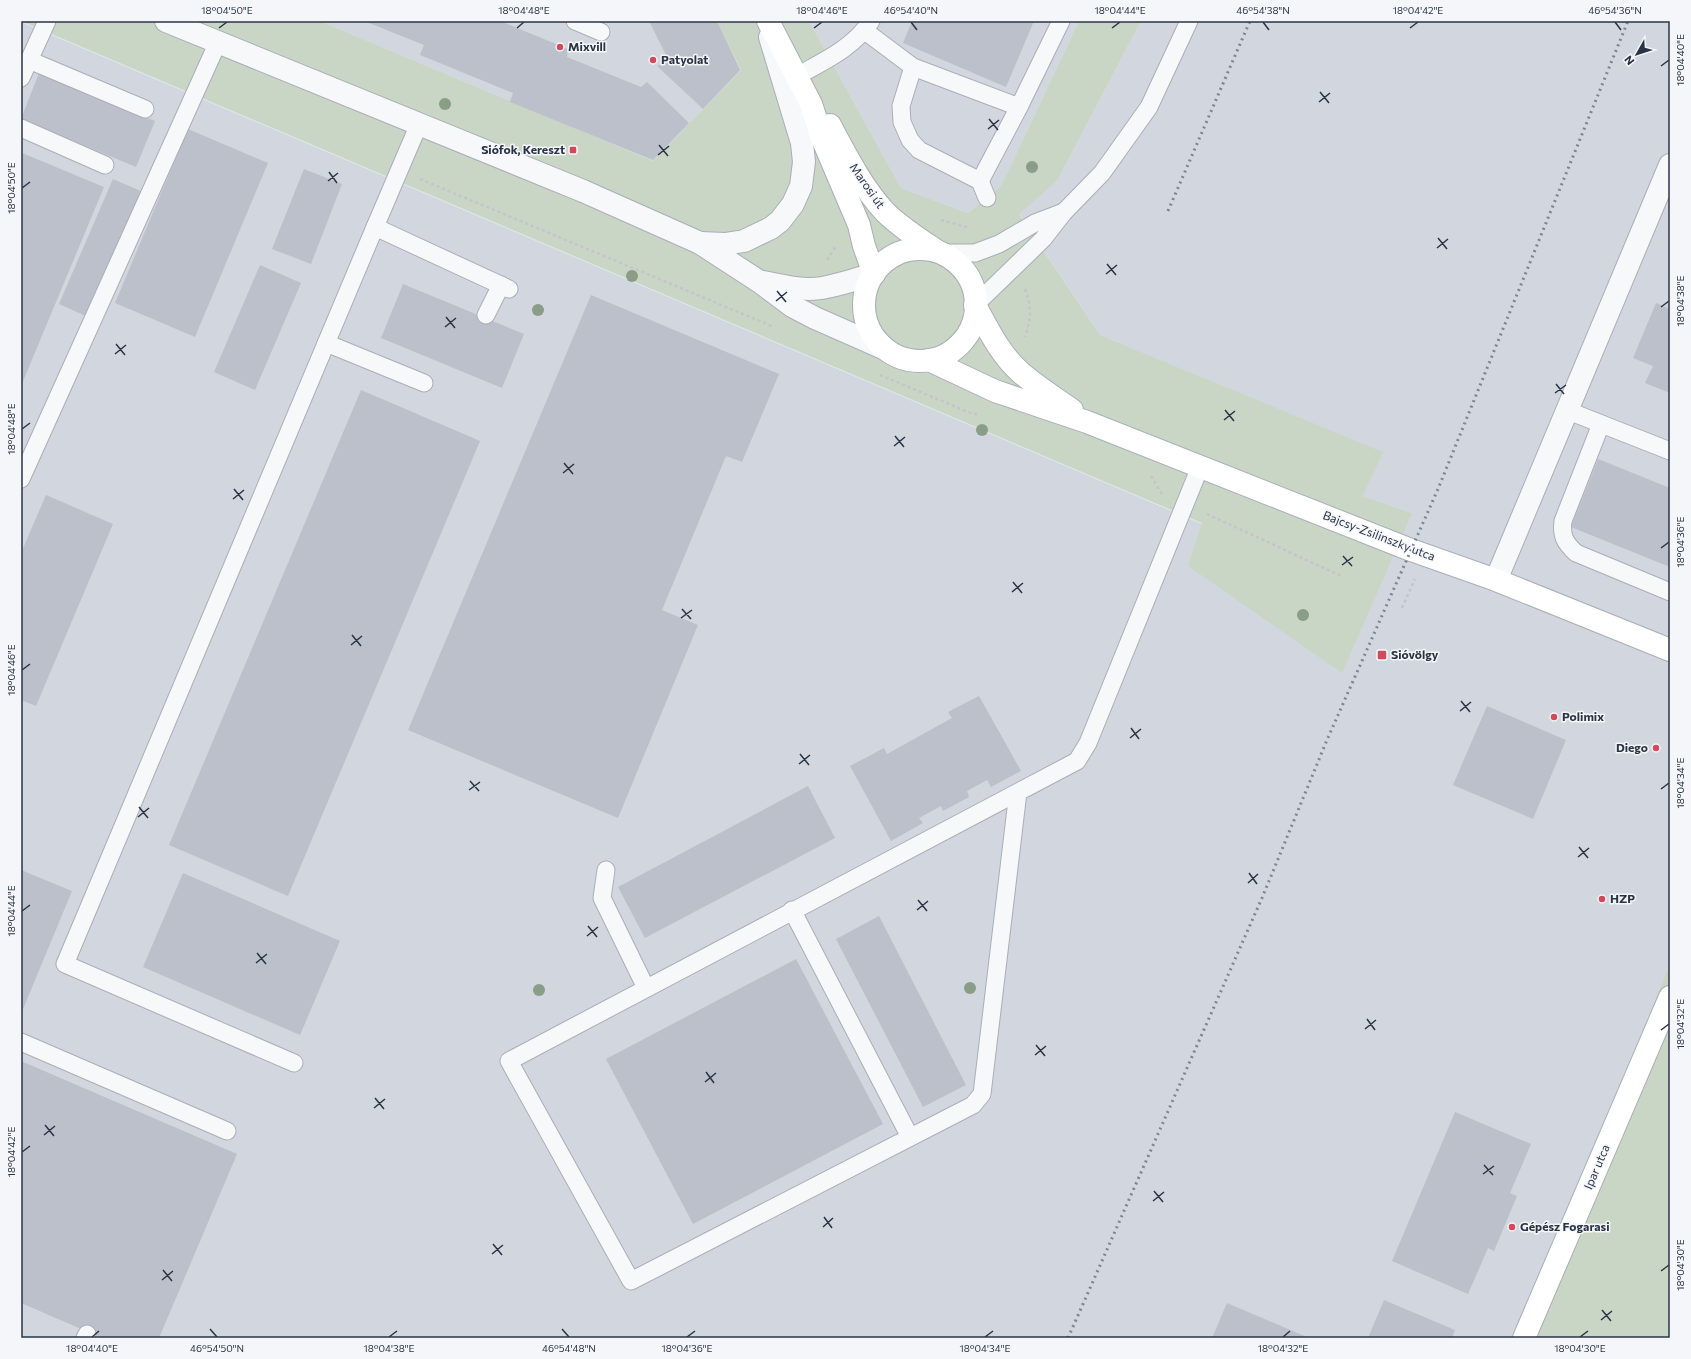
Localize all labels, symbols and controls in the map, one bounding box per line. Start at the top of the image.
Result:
text: 18°04'50"E [201,4,253,16]
text: 18°04'48"E [498,4,550,16]
text: 18°04'46"E [796,4,848,16]
text: 46°54'40"N [884,4,938,16]
text: 18°04'44"E [1094,4,1146,16]
text: 46°54'38"N [1236,4,1290,16]
text: 18°04'42"E [1393,4,1443,16]
text: 46°54'36"N [1588,4,1642,16]
north arrow [1617,34,1657,74]
text: 18°04'40"E [1674,34,1686,86]
place label: Mixvill [568,39,606,53]
marker: Mixvill [555,42,565,52]
place label: Patyolat [661,52,708,66]
text: N [1621,53,1636,68]
marker: Patyolat [648,55,658,65]
place label: Siófok, Kereszt [481,142,565,156]
marker: Siófok, Kereszt [568,145,578,155]
street label: Marosi út [847,160,888,211]
text: 18°04'50"E [5,162,17,214]
text: 18°04'38"E [1674,275,1686,327]
text: 18°04'48"E [5,403,17,455]
street label: Bajcsy-Zsilinszky utca [1321,507,1437,563]
text: 18°04'36"E [1674,516,1686,568]
text: 18°04'46"E [5,644,17,696]
place label: Sióvölgy [1391,647,1439,661]
marker: Sióvölgy [1376,649,1388,661]
place label: Polimix [1562,709,1604,723]
marker: Polimix [1549,712,1559,722]
place label: Diego [1616,740,1648,754]
marker: Diego [1651,743,1661,753]
text: 18°04'34"E [1674,757,1686,808]
text: 18°04'44"E [5,885,17,937]
place label: HZP [1610,891,1635,905]
marker: HZP [1597,894,1607,904]
text: 18°04'32"E [1674,999,1686,1049]
text: 18°04'42"E [5,1127,17,1177]
street label: Ipar utca [1580,1142,1612,1191]
place label: Gépész Fogarasi [1520,1219,1610,1233]
marker: Gépész Fogarasi [1507,1222,1517,1232]
text: 18°04'30"E [1674,1239,1686,1291]
text: 18°04'40"E [66,1342,118,1354]
text: 46°54'50"N [190,1342,244,1354]
text: 18°04'38"E [363,1342,415,1354]
text: 46°54'48"N [542,1342,596,1354]
text: 18°04'36"E [661,1342,713,1354]
text: 18°04'34"E [960,1342,1011,1354]
text: 18°04'32"E [1258,1342,1308,1354]
text: 18°04'30"E [1554,1342,1606,1354]

